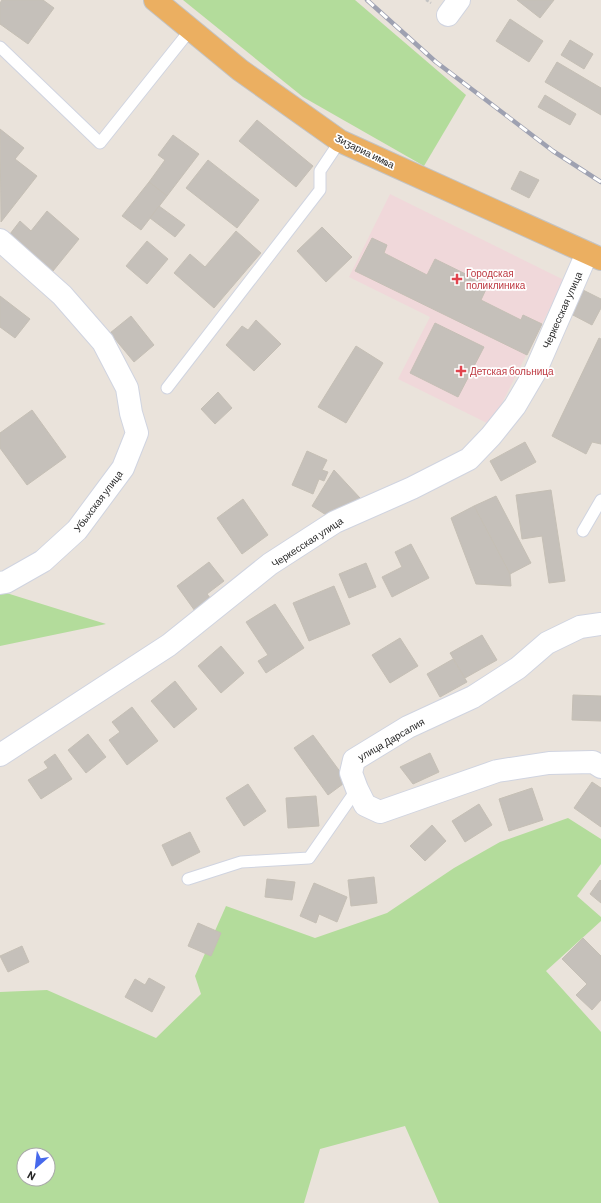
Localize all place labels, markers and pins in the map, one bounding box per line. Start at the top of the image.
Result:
place label: Городская поликлиника [466,267,526,291]
marker: Городская поликлиника [451,273,463,285]
marker: Детская больница [455,365,467,377]
place label: Детская больница [470,365,554,377]

